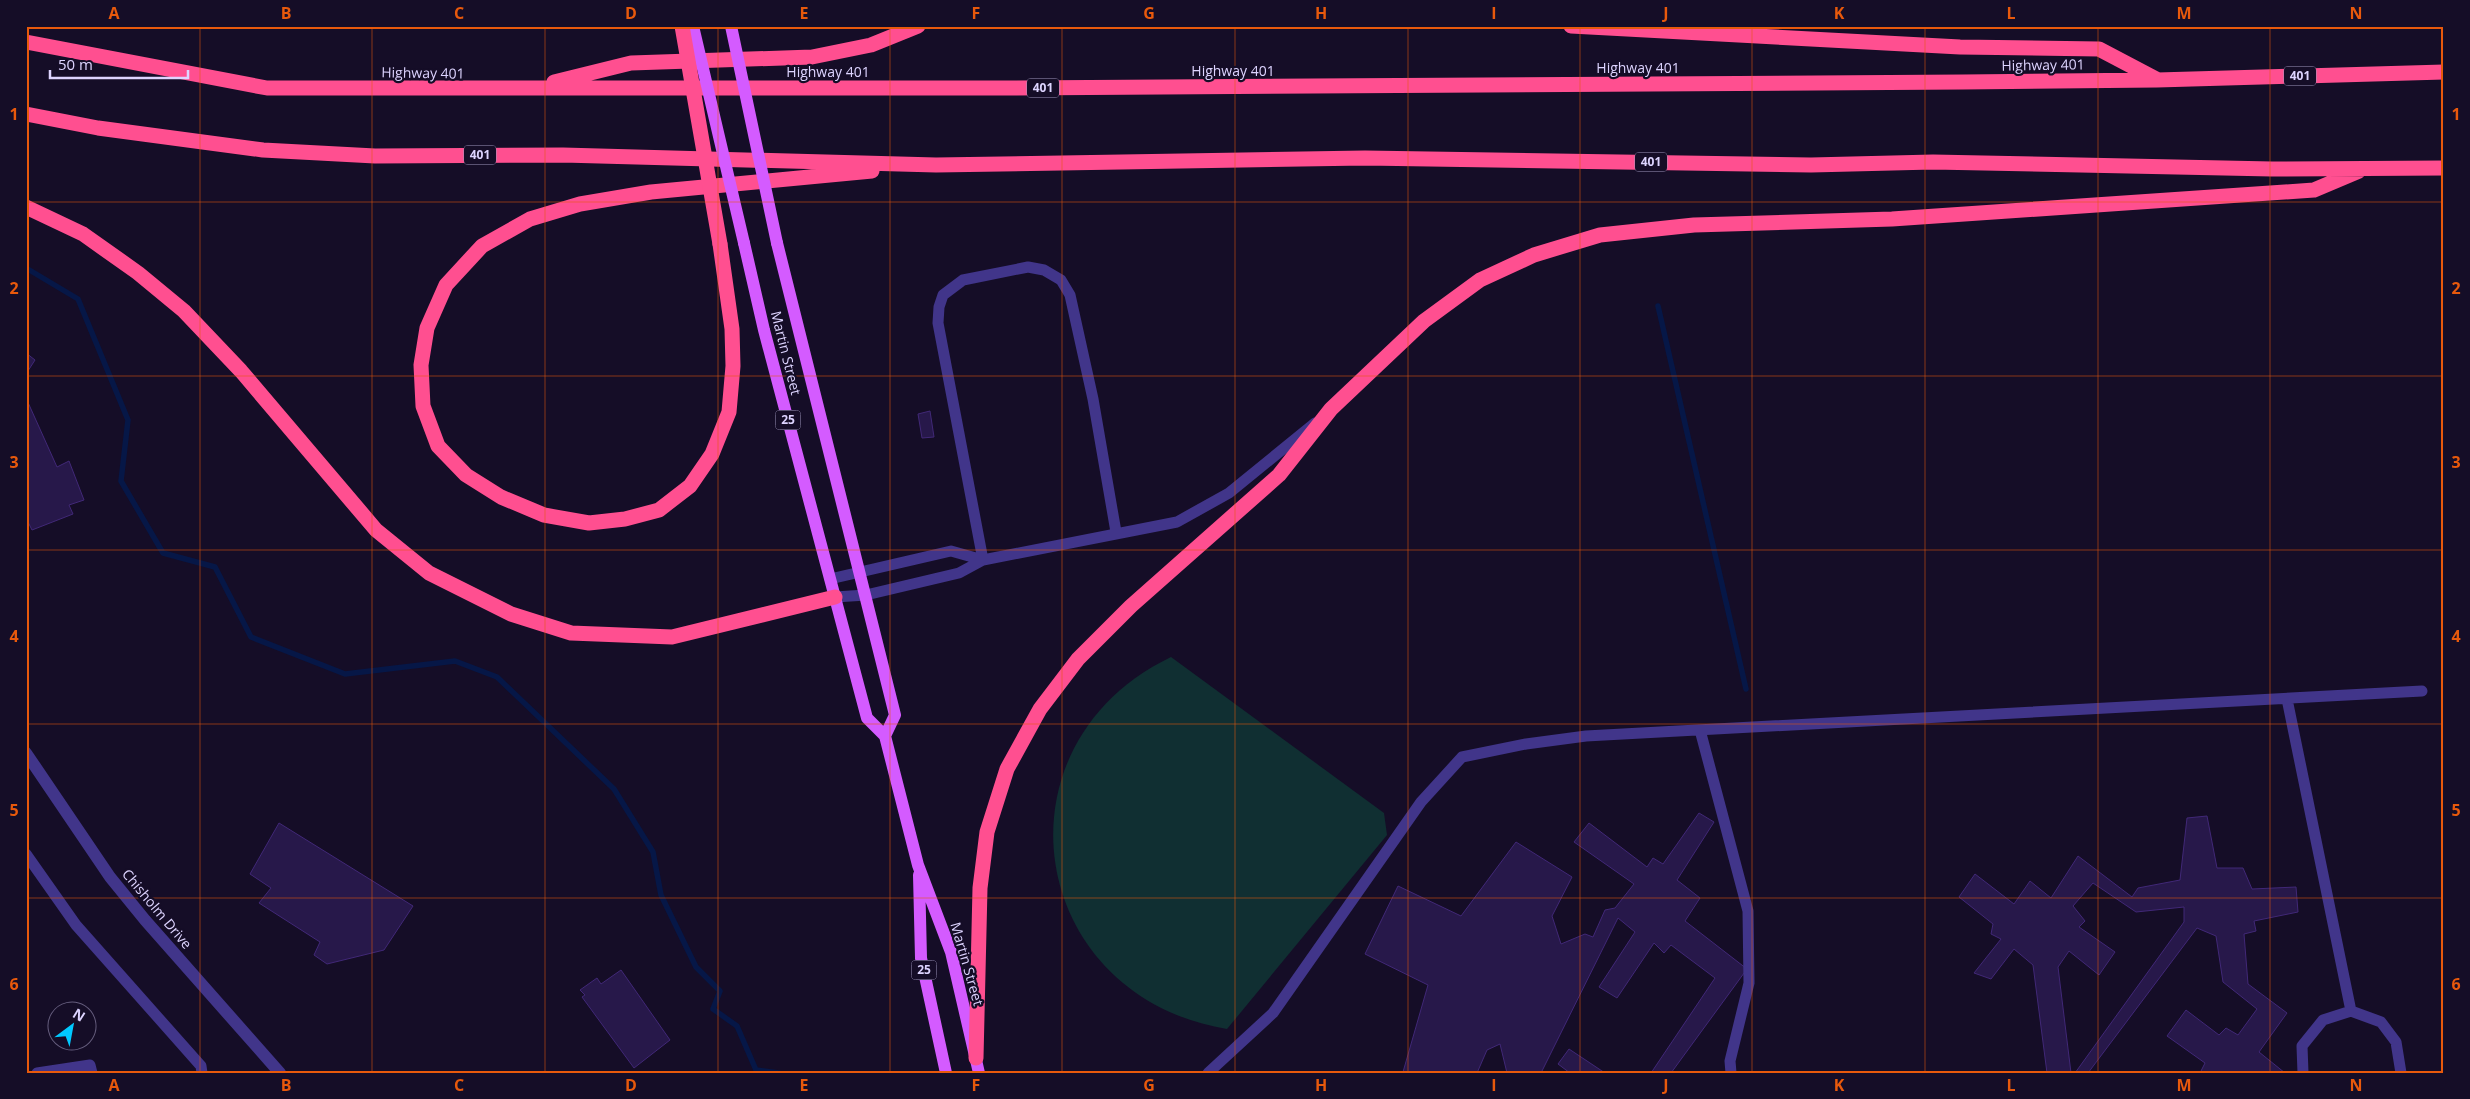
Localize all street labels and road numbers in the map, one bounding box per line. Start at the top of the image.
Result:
street label: Highway 401 [2001,54,2085,75]
street label: Highway 401 [1596,58,1680,77]
street label: Highway 401 [1191,61,1275,80]
street label: Highway 401 [381,62,465,83]
street label: Highway 401 [786,62,870,81]
road number: 401 [2284,66,2316,85]
road number: 401 [1027,78,1059,98]
road number: 401 [464,146,496,164]
road number: 401 [1635,152,1667,172]
street label: Martin Street [767,309,806,397]
road number: 25 [776,410,800,430]
street label: Chisholm Drive [118,865,197,953]
street label: Martin Street [947,920,988,1008]
road number: 25 [912,960,936,980]

